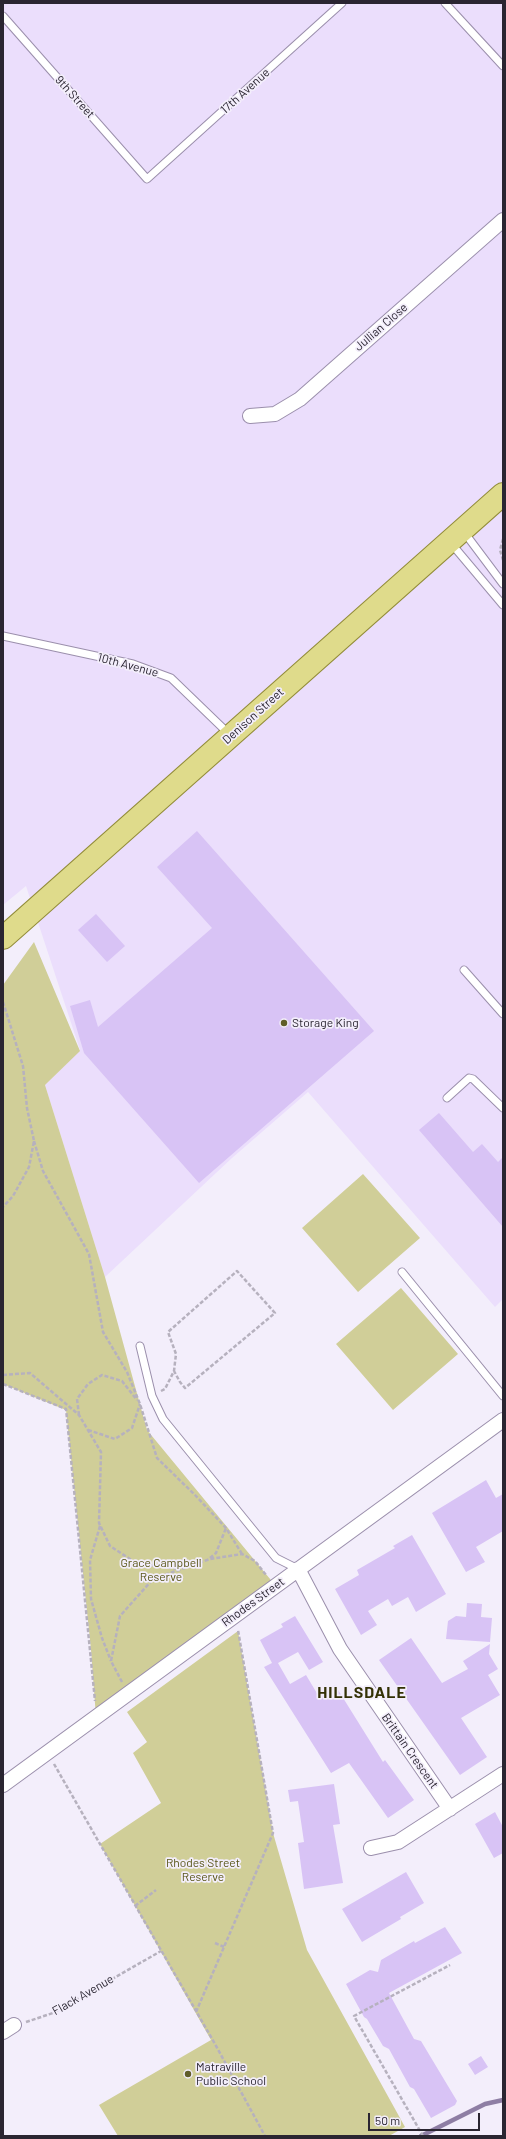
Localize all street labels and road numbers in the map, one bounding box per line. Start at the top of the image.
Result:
street label: 17th Avenue [217,65,273,117]
street label: 9th Street [52,73,98,121]
street label: Jullian Close [351,300,411,354]
street label: 10th Avenue [96,650,160,680]
street label: Denison Street [219,685,287,747]
street label: Rhodes Street [219,1574,287,1630]
street label: Brittain Crescent [379,1710,441,1792]
street label: Flack Avenue [50,1972,116,2018]

